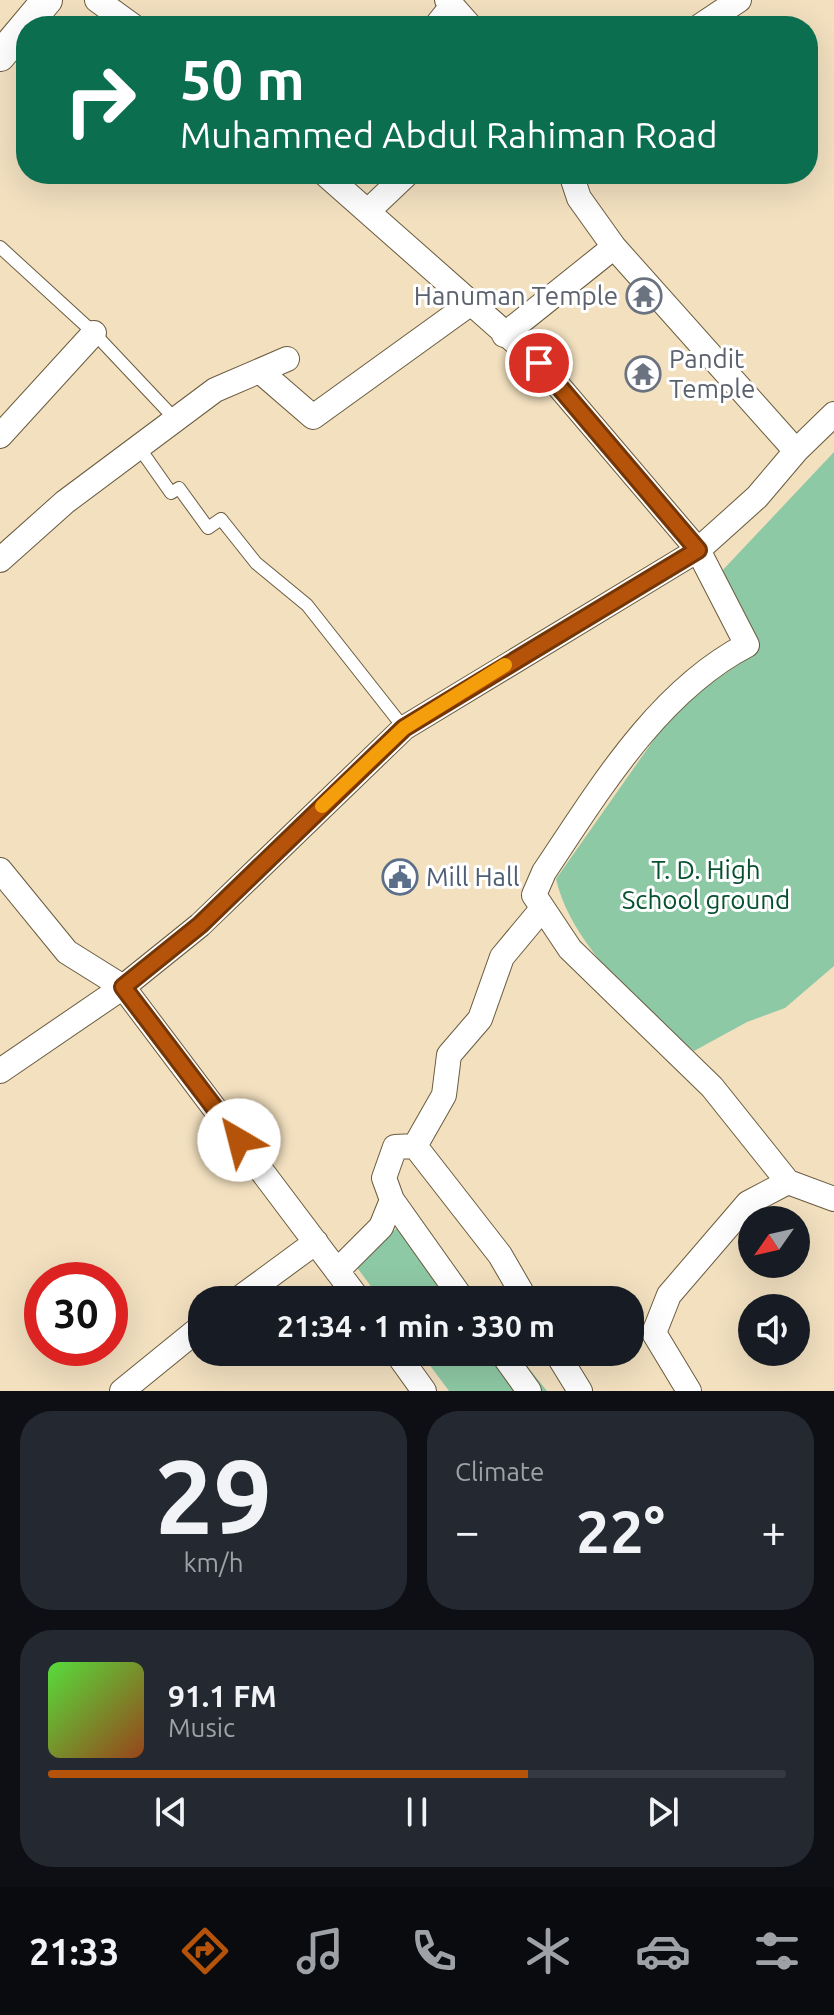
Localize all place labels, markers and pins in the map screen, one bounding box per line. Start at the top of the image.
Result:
temple icon: Hanuman Temple [625,277,663,315]
place label: Hanuman Temple [414,281,618,310]
pin [505,329,573,397]
place label: Pandit Temple [669,344,755,403]
temple icon: Pandit Temple [624,355,662,393]
public building icon: Mill Hall [381,858,419,896]
place label: Mill Hall [426,862,520,891]

